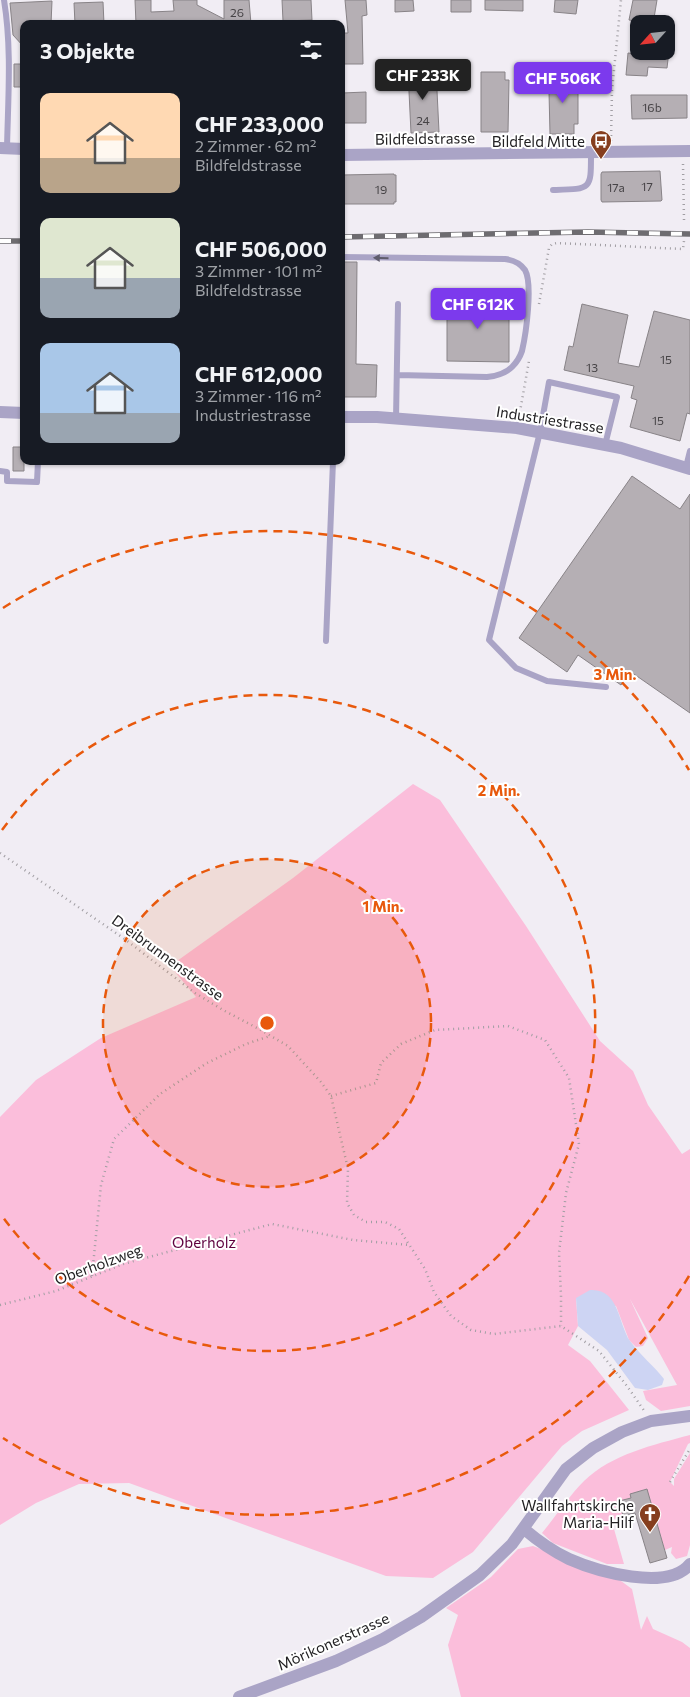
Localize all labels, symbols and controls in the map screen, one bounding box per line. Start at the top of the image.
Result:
house number: 26 [230,5,244,19]
north arrow [630,15,675,60]
map controls [630,15,675,60]
icon: filters [297,36,325,64]
text: 3 Objekte [40,38,135,63]
pin: CHF 233K [371,58,475,101]
pin: CHF 506K [511,62,615,104]
text: CHF 233K [386,65,460,84]
text: CHF 506K [525,68,601,87]
house number: 16b [642,100,662,114]
text: CHF 233,000 [195,111,324,136]
icon: home [80,113,140,173]
house number: 24 [416,113,430,127]
street label: Bildfeldstrasse [375,128,475,148]
bus stop icon: Bildfeld Mitte [589,129,613,160]
place label: Bildfeld Mitte [492,132,585,150]
text: 2 Zimmer · 62 m² [195,136,316,155]
text: Bildfeldstrasse [195,155,302,174]
house number: 17 [641,179,653,193]
house number: 17a [607,180,625,194]
house number: 19 [375,182,387,196]
text: CHF 506,000 [195,236,327,261]
icon: home [80,238,140,298]
one-way arrow [373,253,389,261]
text: 3 Zimmer · 101 m² [195,261,322,280]
text: Bildfeldstrasse [195,280,302,299]
pin: CHF 612K [426,288,530,330]
text: CHF 612K [442,294,514,313]
house number: 15 [660,352,672,366]
house number: 13 [586,360,598,374]
text: CHF 612,000 [195,361,322,386]
icon: home [80,363,140,423]
text: 3 Zimmer · 116 m² [195,386,322,405]
street label: Industriestrasse [495,402,605,436]
text: Industriestrasse [195,405,311,424]
house number: 15 [652,413,664,427]
text: 3 Min. [594,665,636,683]
text: 2 Min. [478,781,520,799]
text: 1 Min. [363,897,403,915]
street label: Dreibrunnenstrasse [109,910,227,1004]
centre of rings [258,1014,276,1032]
park label: Oberholz [172,1233,236,1251]
street label: Oberholzweg [52,1240,144,1288]
place label: Wallfahrtskirche Maria-Hilf [521,1496,634,1531]
church icon: Wallfahrtskirche Maria-Hilf [638,1502,662,1533]
street label: Mörikonerstrasse [274,1608,392,1674]

